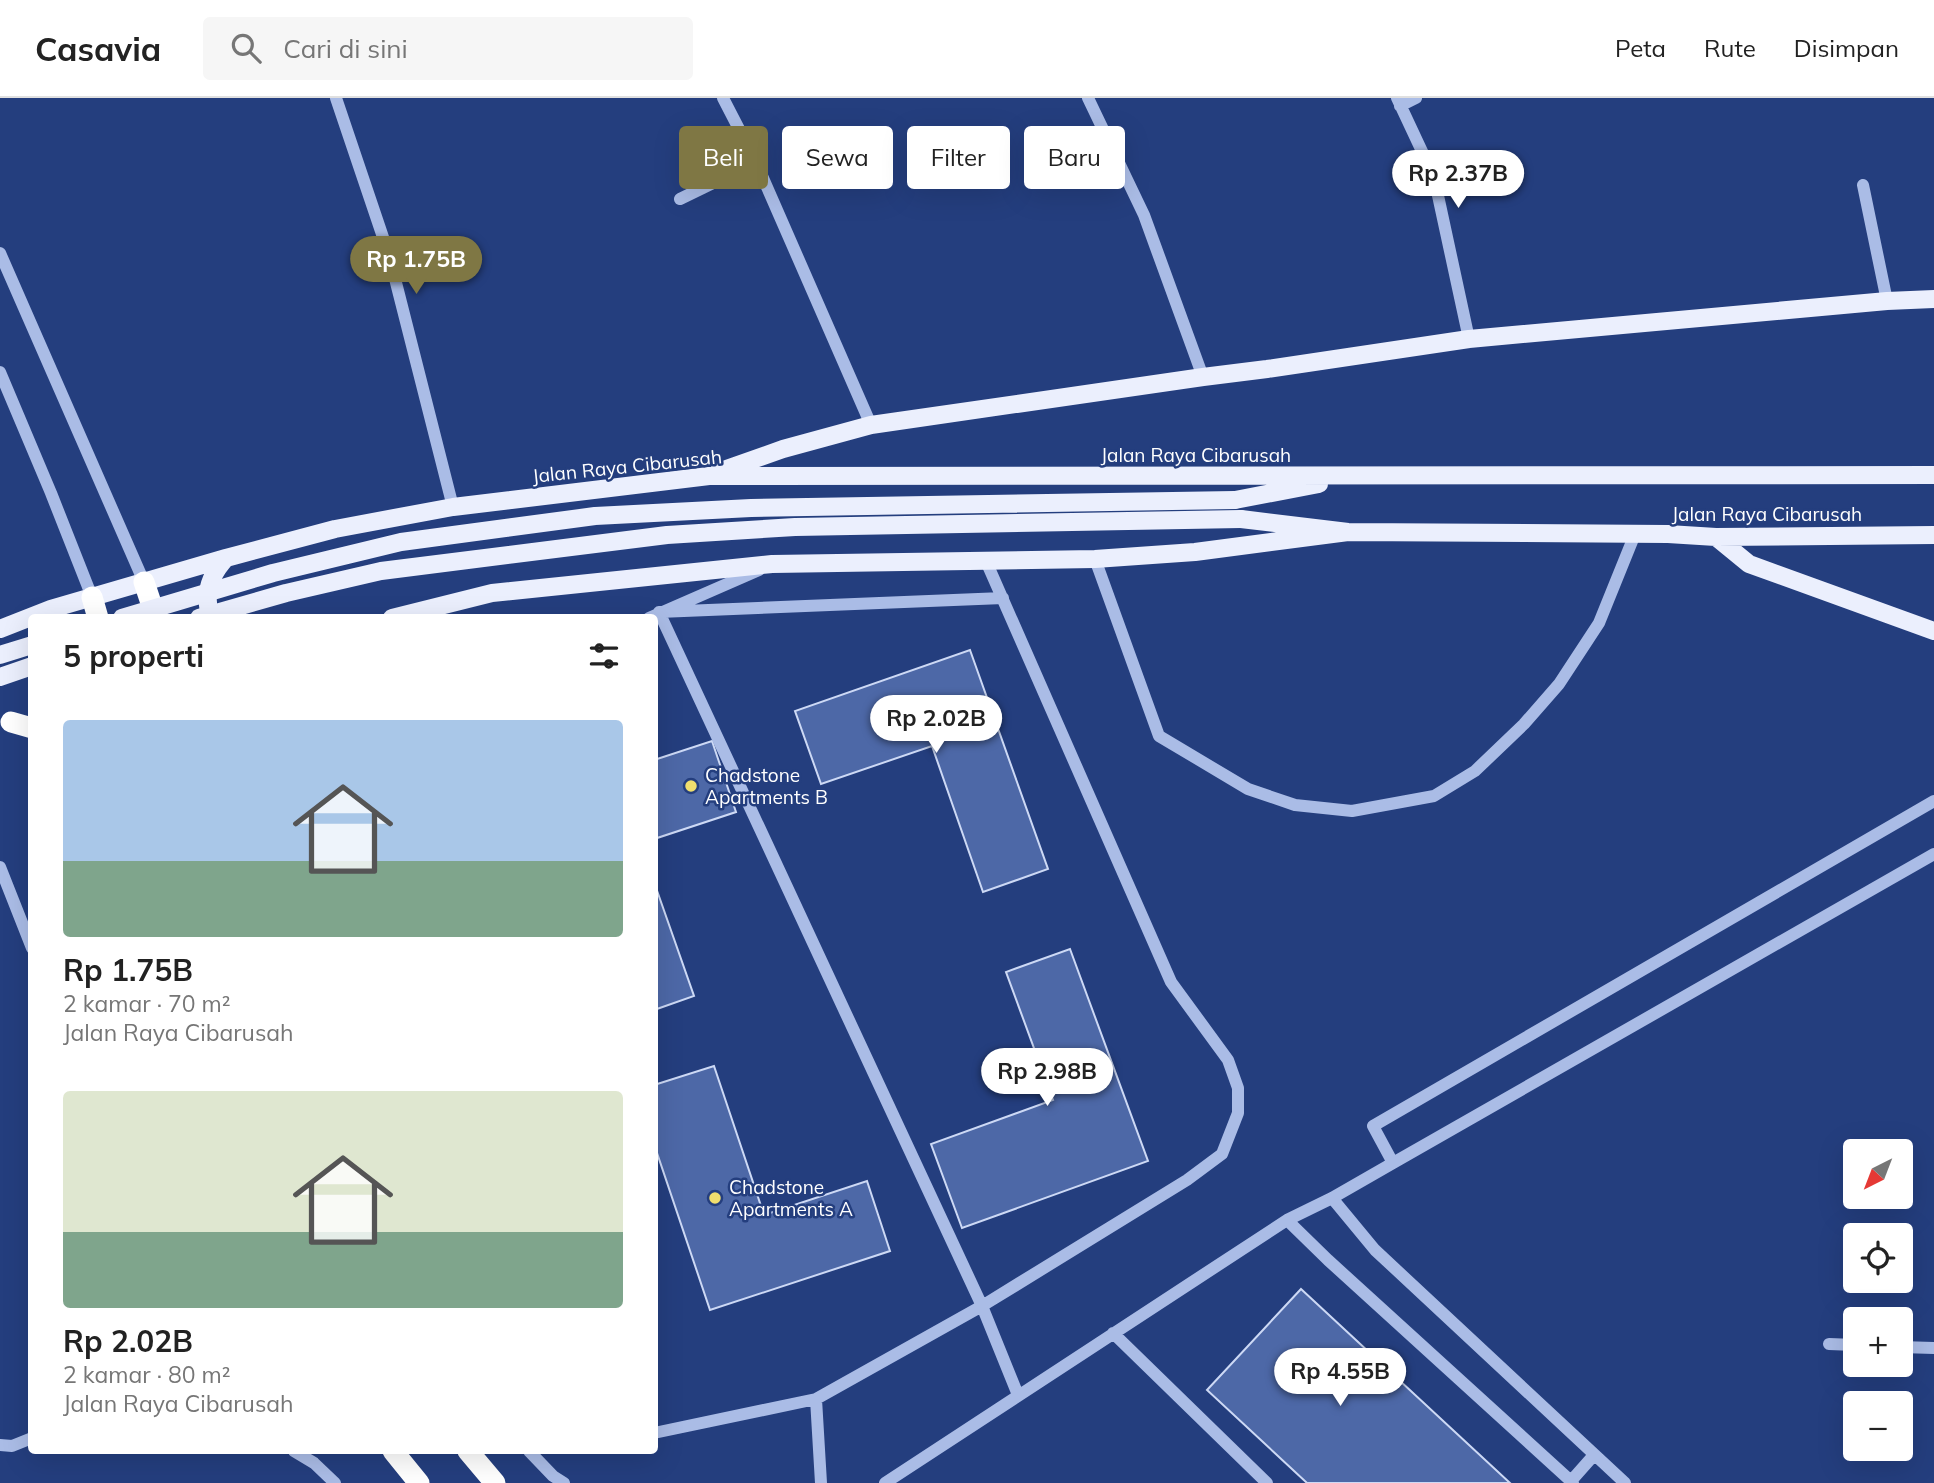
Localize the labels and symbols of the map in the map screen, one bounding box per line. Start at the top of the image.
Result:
pin: Rp 2.37B [1386,150,1530,210]
pin: Rp 1.75B [344,236,488,296]
street label: Jalan Raya Cibarusah [1101,443,1291,467]
street label: Jalan Raya Cibarusah [531,444,723,488]
street label: Jalan Raya Cibarusah [1672,502,1862,526]
pin: Rp 2.02B [864,696,1008,755]
place label: Chadstone Apartments B [705,763,828,809]
marker: Chadstone Apartments B [683,778,699,794]
pin: Rp 2.98B [975,1048,1119,1108]
north arrow [1843,1139,1913,1209]
place label: Chadstone Apartments A [729,1175,853,1221]
marker: Chadstone Apartments A [707,1190,723,1206]
pin: Rp 4.55B [1268,1348,1412,1408]

